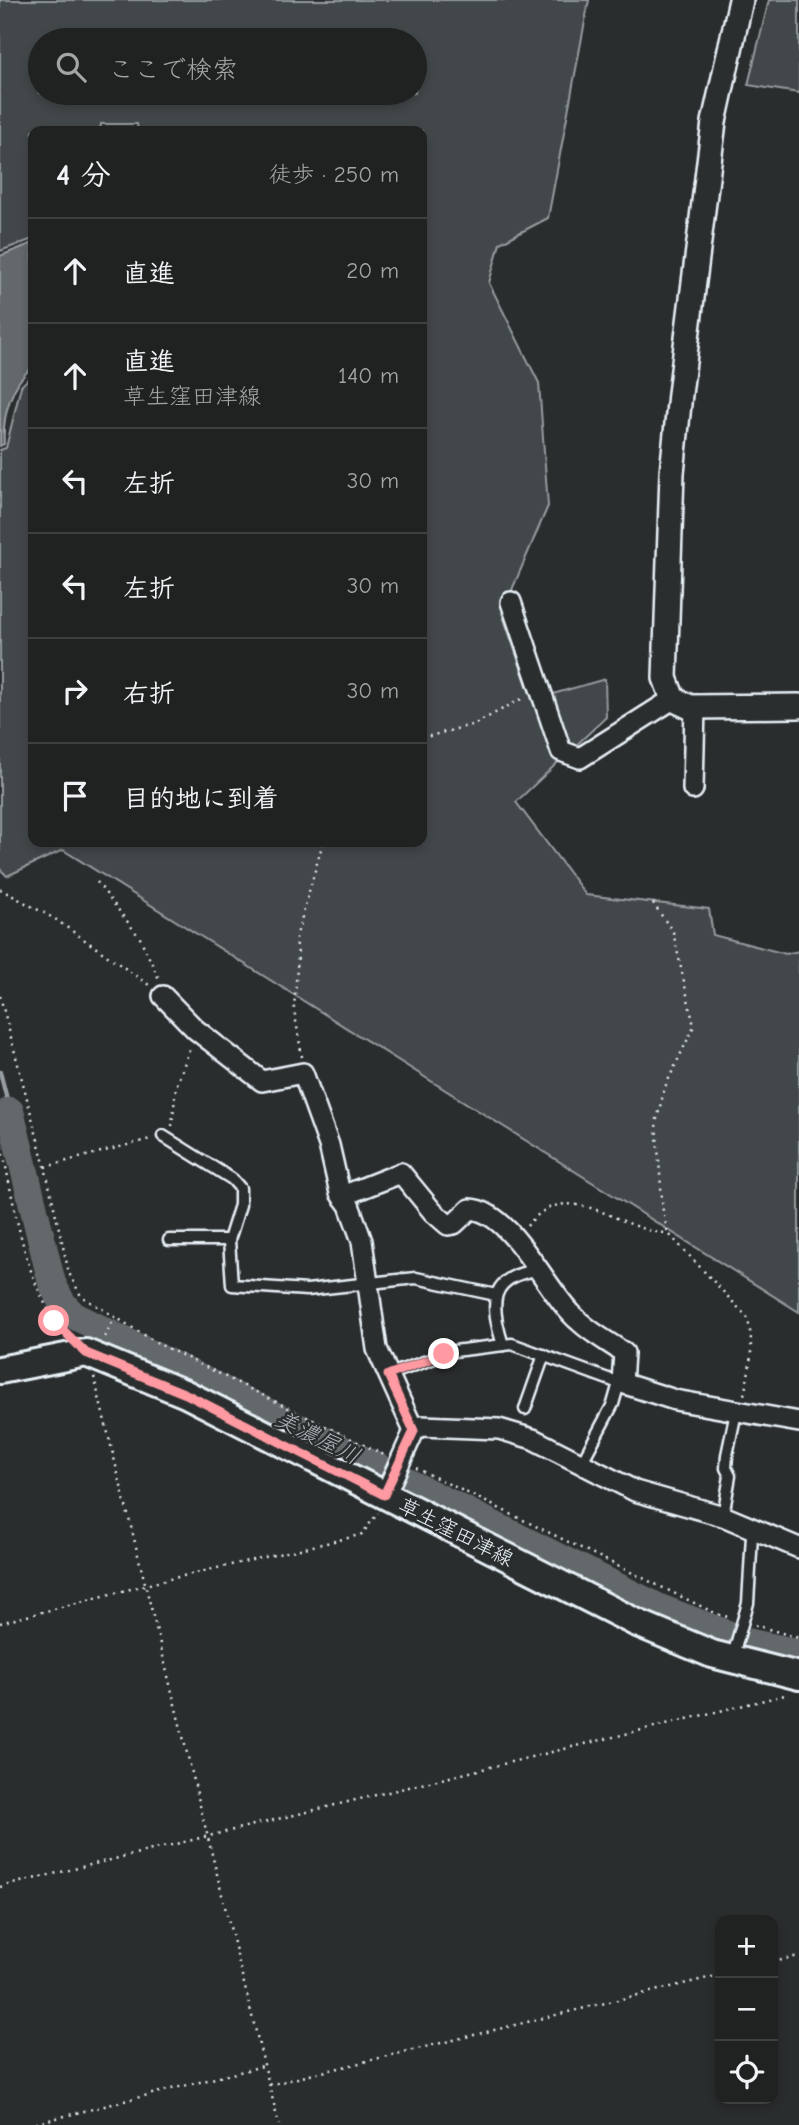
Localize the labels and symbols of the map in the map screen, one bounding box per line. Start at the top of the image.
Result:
route start [38,1305,69,1336]
route end [428,1338,459,1369]
water label: 美濃屋川 [271,1405,365,1470]
street label: 草生窪田津線 [394,1493,518,1571]

